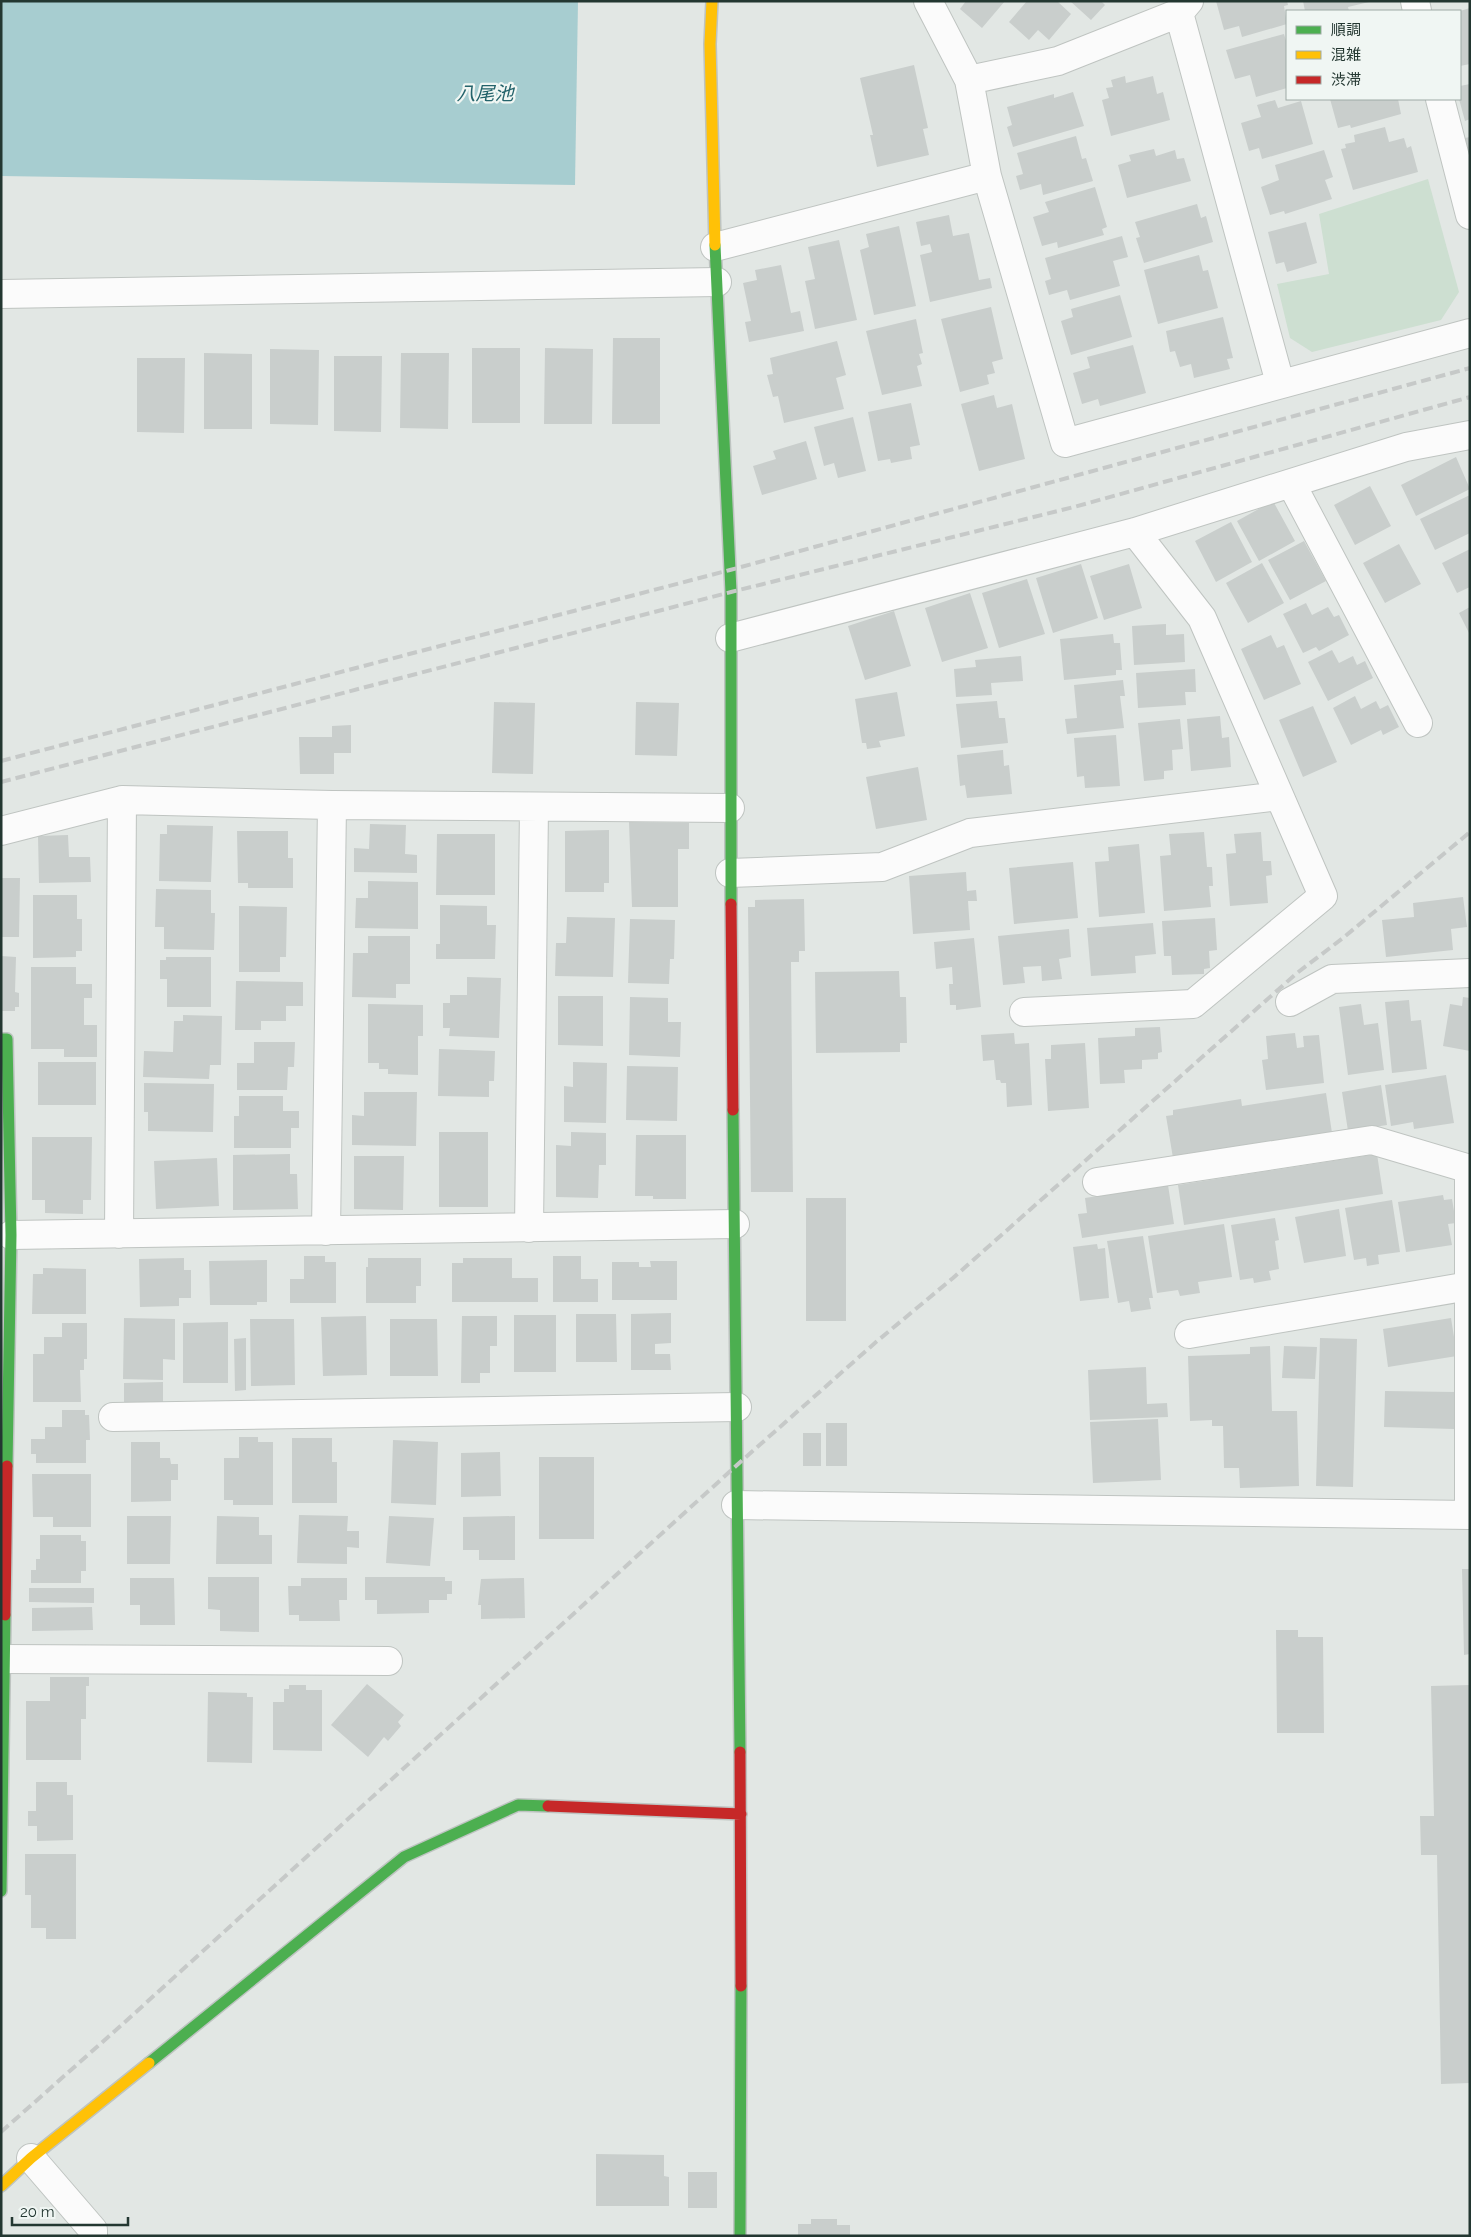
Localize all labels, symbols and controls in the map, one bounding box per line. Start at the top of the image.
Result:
legend [1286,10,1461,100]
text: 順調 [1331,21,1361,39]
text: 混雑 [1331,46,1361,64]
text: 渋滞 [1331,71,1361,89]
water label: 八尾池 [456,82,515,104]
scale bar [12,2194,129,2226]
text: 20 m [20,2203,55,2221]

